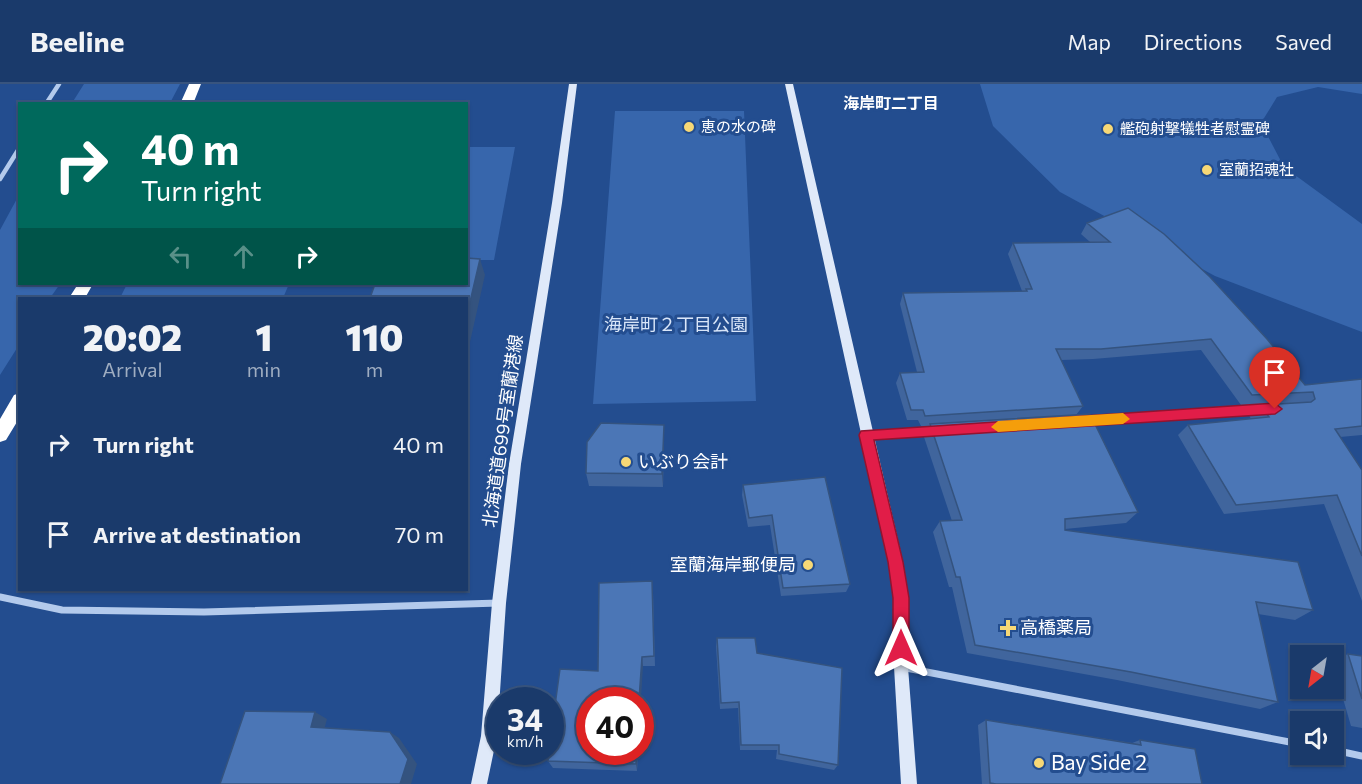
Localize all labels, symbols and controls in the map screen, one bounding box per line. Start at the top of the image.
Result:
text: Beeline [30,24,124,58]
text: Map [1068,29,1111,54]
text: Directions [1144,29,1242,54]
text: Saved [1275,29,1332,54]
district label: 海岸町二丁目 [843,93,939,112]
place label: 恵の水の碑 [701,117,776,135]
place label: 艦砲射撃犠牲者慰霊碑 [1120,119,1270,137]
marker: 恵の水の碑 [682,120,696,134]
text: 40 m [141,122,239,174]
marker: 艦砲射撃犠牲者慰霊碑 [1101,122,1115,136]
icon: right [42,126,120,204]
place label: 室蘭招魂社 [1219,160,1294,178]
marker: 室蘭招魂社 [1200,163,1214,177]
text: Turn right [141,174,261,207]
icon: left [164,240,197,273]
icon: ahead [227,240,260,273]
icon: right [290,240,323,273]
park label: 海岸町２丁目公園 [604,313,748,335]
text: 20:02 [83,314,182,358]
text: 1 [255,314,272,358]
text: 110 [346,314,403,358]
street label: 北海道道699号室蘭港線 [478,333,526,529]
pin [1249,347,1300,409]
icon: arrive [1258,356,1291,389]
text: Arrival [102,357,163,381]
text: min [247,357,281,381]
text: m [366,357,383,381]
icon: right [42,428,75,461]
text: Turn right [93,431,194,458]
text: 40 m [393,431,444,458]
place label: いぶり会計 [638,450,728,472]
marker: いぶり会計 [619,455,633,469]
icon: arrive [42,518,75,551]
text: Arrive at destination [93,521,301,548]
text: 70 m [395,521,444,548]
place label: 室蘭海岸郵便局 [670,553,796,575]
marker: 室蘭海岸郵便局 [801,558,815,572]
position arrow [869,616,933,680]
place label: 高橋薬局 [1020,616,1092,638]
marker: 高橋薬局 [1001,621,1015,635]
north arrow [1290,645,1344,699]
map controls [1290,645,1344,765]
speed limit sign: 40 [576,687,654,765]
text: 34 [507,700,543,737]
button: sound [1290,711,1344,765]
text: km/h [507,732,543,750]
place label: Bay Side 2 [1051,749,1147,774]
marker: Bay Side 2 [1032,756,1046,770]

